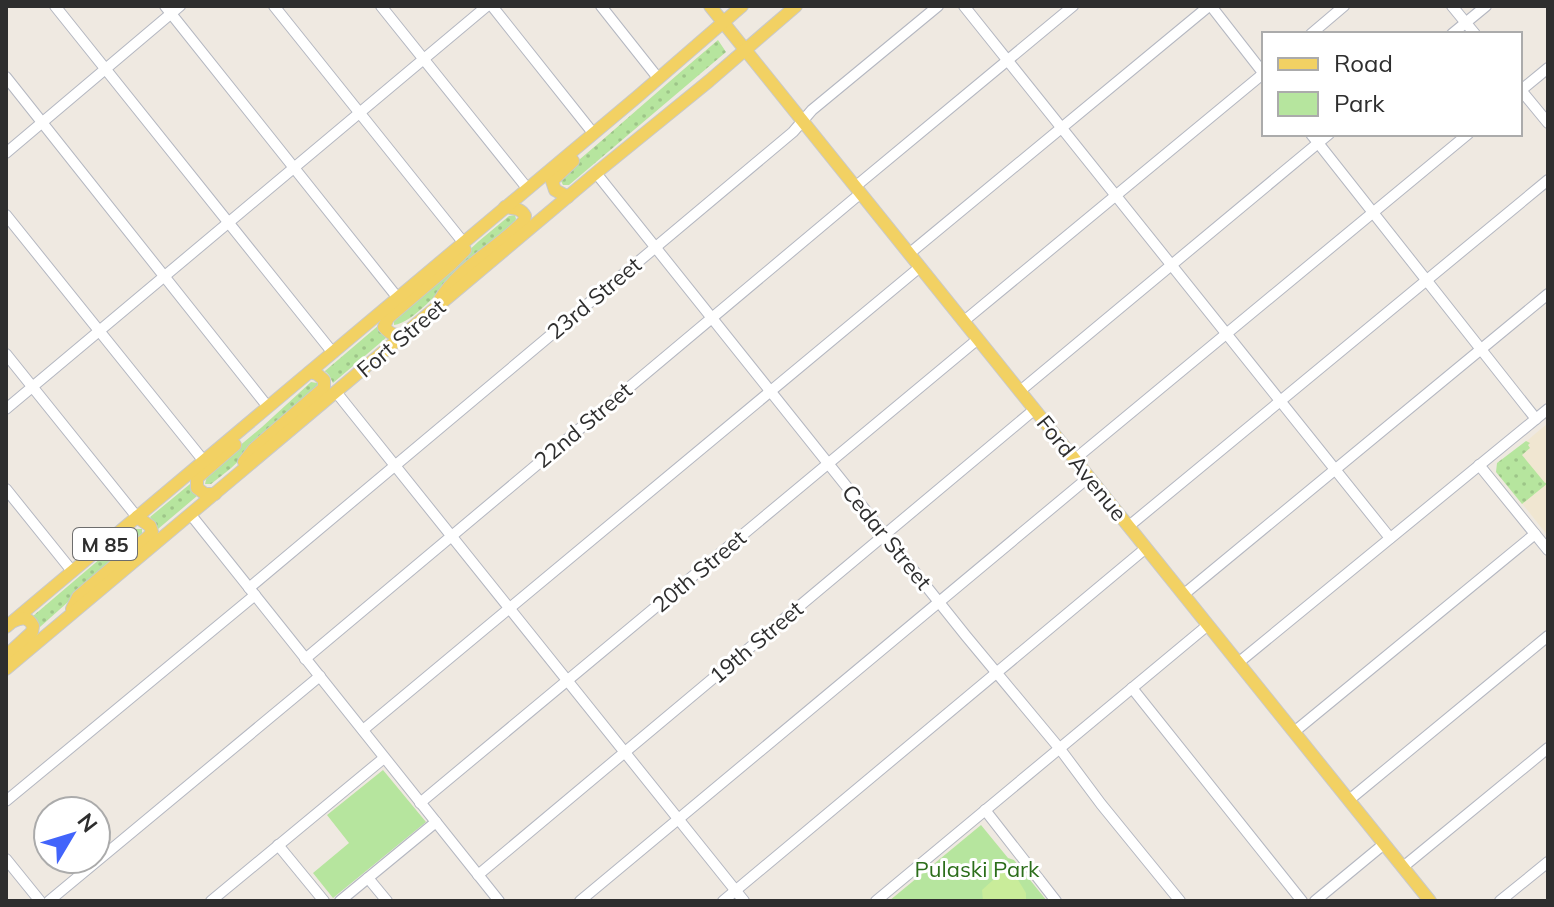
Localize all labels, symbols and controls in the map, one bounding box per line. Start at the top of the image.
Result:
legend [1262,32,1522,136]
text: Road [1334,48,1393,78]
text: Park [1334,88,1385,118]
street label: 23rd Street [541,250,647,345]
street label: Fort Street [351,293,451,383]
street label: 22nd Street [528,376,638,474]
street label: Ford Avenue [1031,409,1133,527]
street label: Cedar Street [836,479,938,595]
street label: 20th Street [646,524,752,618]
road number: M 85 [73,528,137,560]
street label: 19th Street [703,595,809,689]
north arrow [32,795,112,875]
text: N [72,808,104,838]
park label: Pulaski Park [915,855,1040,883]

